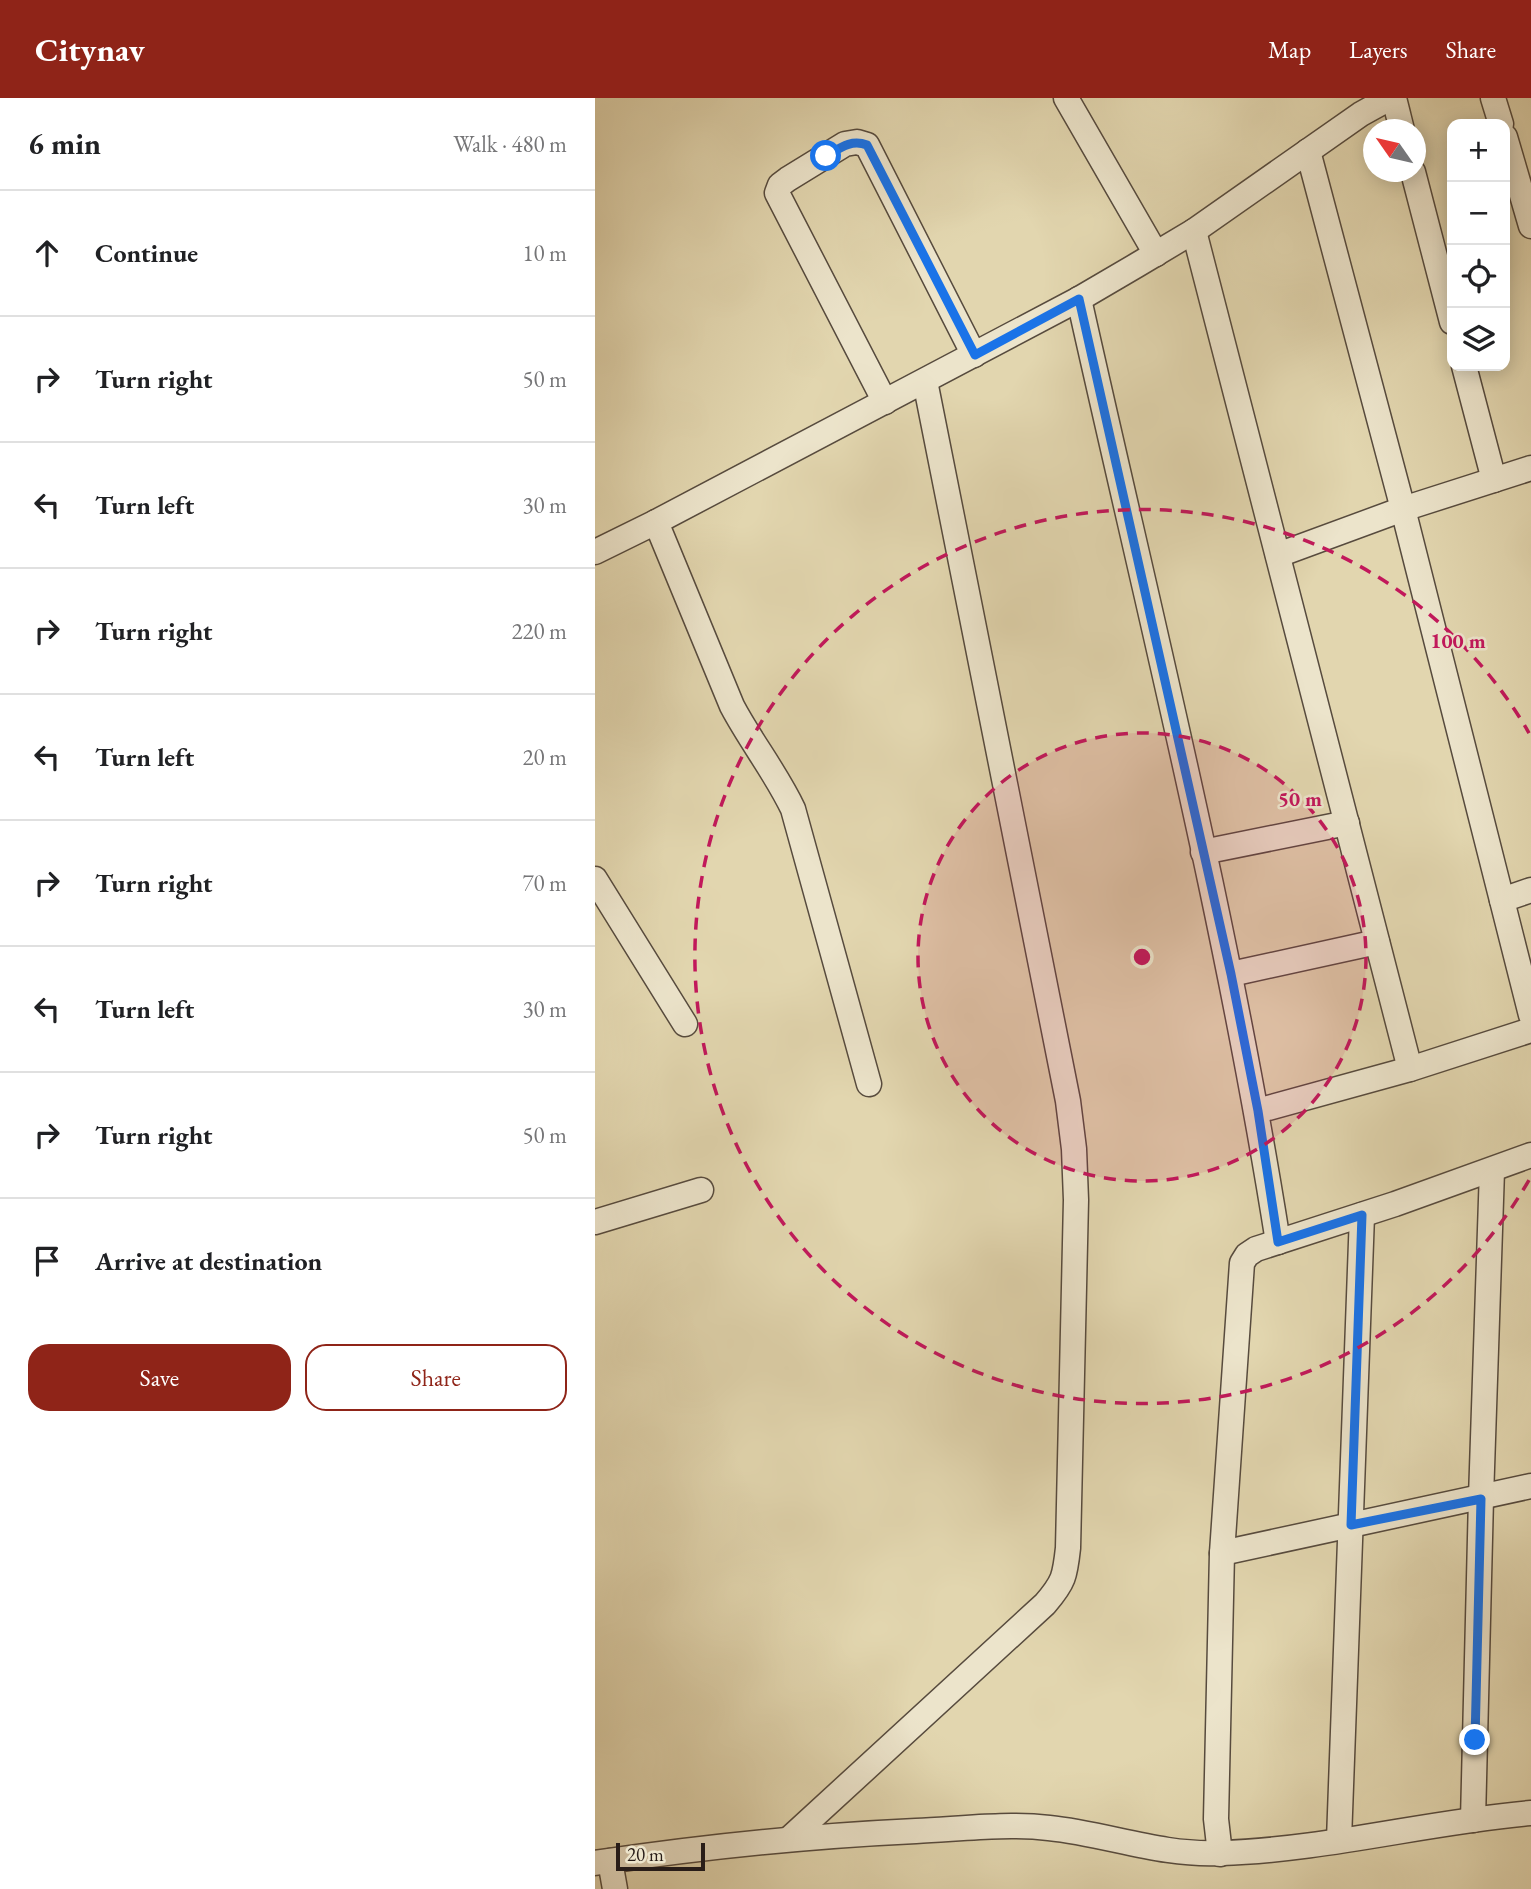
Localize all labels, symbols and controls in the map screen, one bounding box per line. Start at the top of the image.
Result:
text: Citynav [35,28,145,71]
text: Map [1268,34,1311,65]
text: Layers [1349,34,1408,65]
text: Share [1446,34,1496,65]
north arrow [1363,119,1426,182]
map controls [1447,119,1510,371]
button: + [1447,119,1510,182]
text: 6 min [28,124,101,163]
text: Walk · 480 m [453,129,567,159]
route start [810,140,841,171]
button: − [1447,182,1510,245]
icon: ahead [28,234,66,272]
text: Continue [95,236,198,270]
text: 10 m [522,238,567,268]
button: locate [1447,245,1510,308]
button: layers [1447,308,1510,371]
icon: right [28,360,66,398]
text: Turn right [95,362,213,396]
text: 50 m [522,364,567,394]
icon: left [28,486,66,524]
text: Turn left [95,488,194,522]
text: 30 m [522,490,567,520]
icon: right [28,612,66,650]
text: Turn right [95,614,213,648]
text: 220 m [511,616,567,646]
text: 100 m [1430,627,1486,654]
icon: left [28,738,66,776]
text: Turn left [95,740,194,774]
text: 20 m [522,742,567,772]
text: 50 m [1278,785,1322,812]
icon: right [28,864,66,902]
text: Turn right [95,866,213,900]
text: 70 m [522,868,567,898]
centre of rings [1130,945,1154,969]
icon: left [28,990,66,1028]
text: Turn left [95,992,194,1026]
text: 30 m [522,994,567,1024]
icon: right [28,1116,66,1154]
text: Turn right [95,1118,213,1152]
text: 50 m [522,1120,567,1150]
icon: arrive [28,1242,66,1280]
text: Arrive at destination [95,1244,322,1278]
button: Save [28,1344,291,1411]
button: Share [305,1344,567,1411]
route end [1459,1724,1490,1755]
scale bar [616,1840,705,1872]
text: 20 m [627,1842,664,1867]

